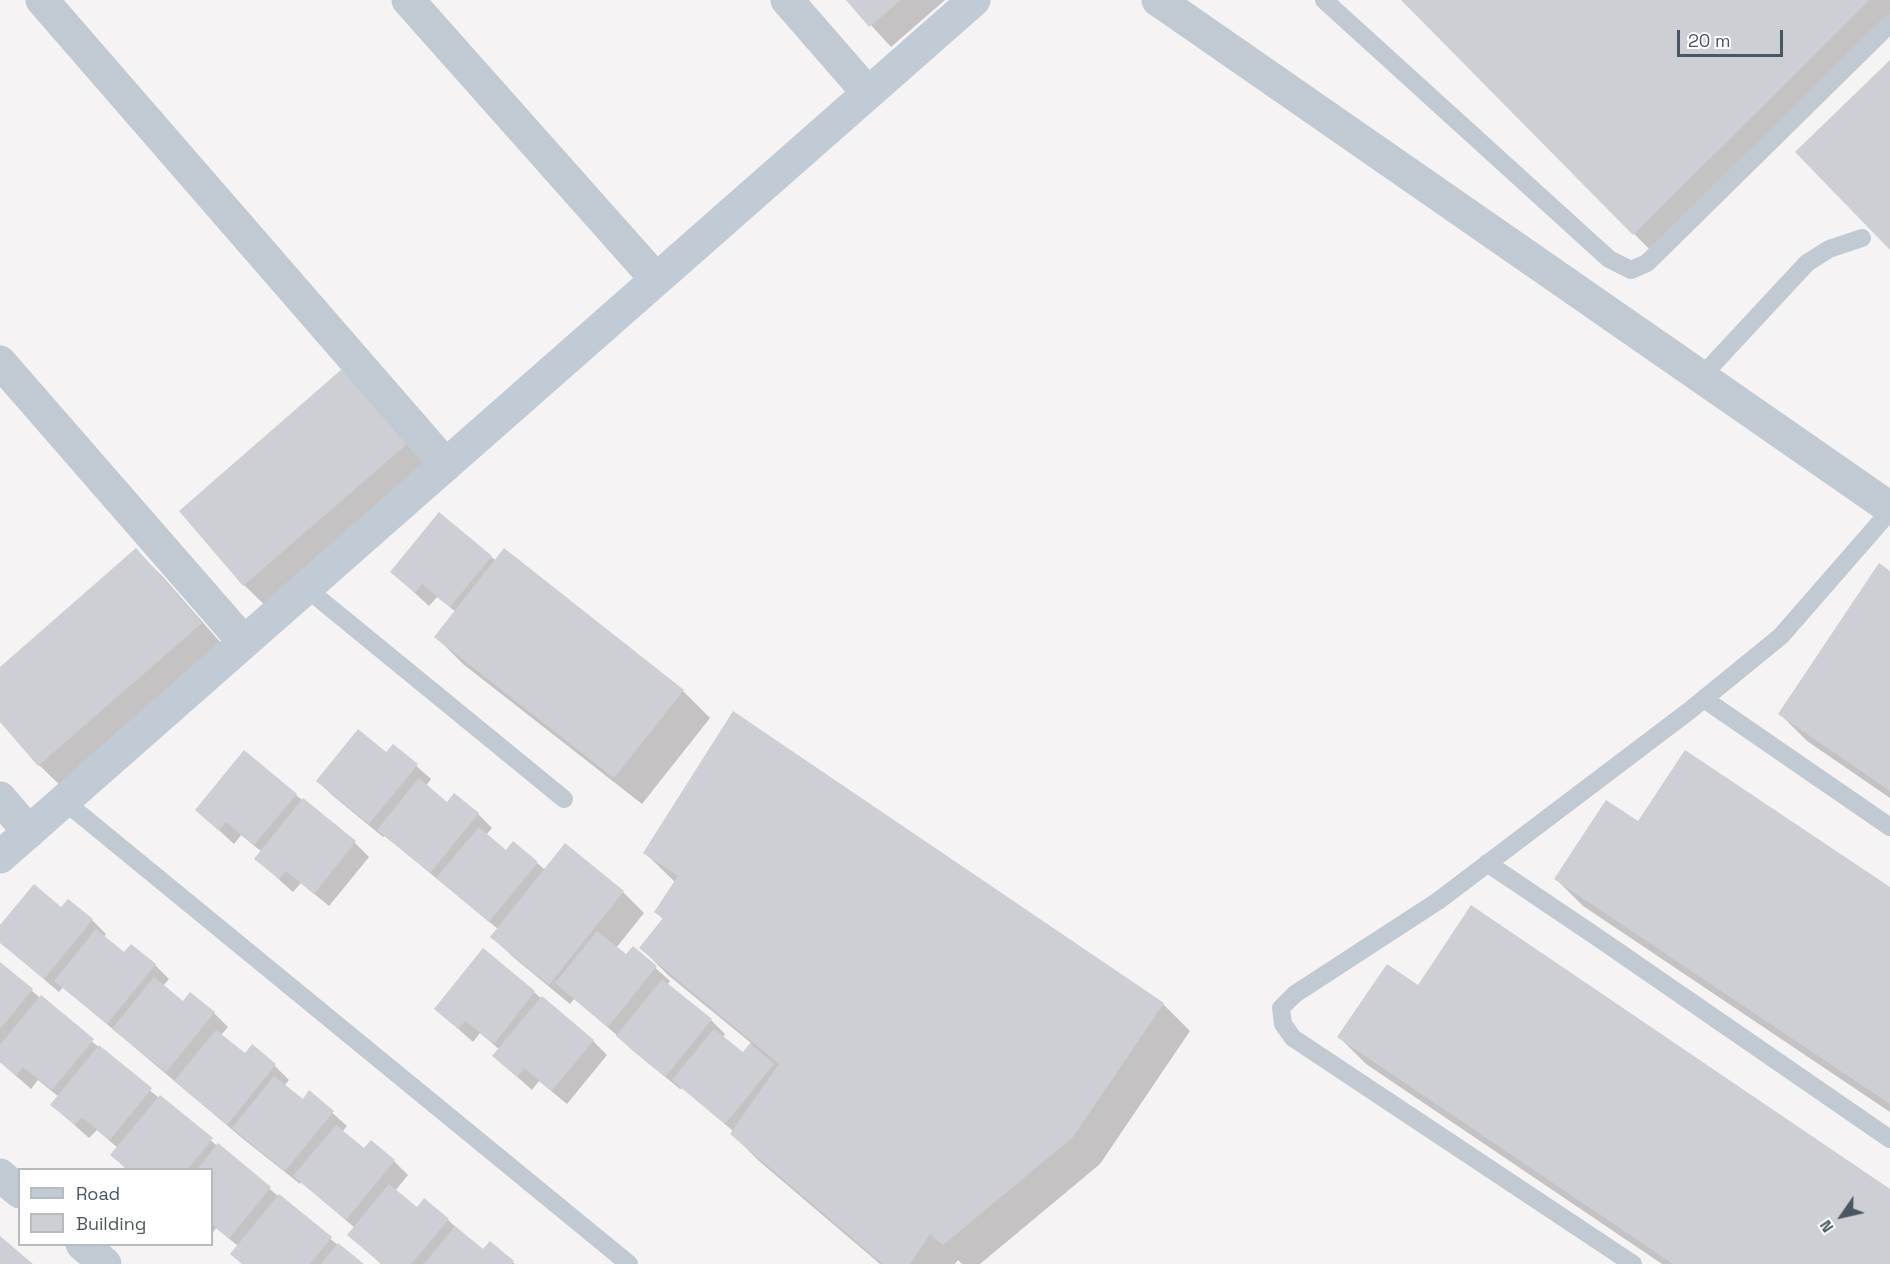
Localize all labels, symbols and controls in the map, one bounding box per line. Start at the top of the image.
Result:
scale bar [1680,18,1786,56]
text: 20 m [1688,29,1731,52]
legend [18,1168,213,1246]
text: Road [76,1182,120,1205]
north arrow [1812,1186,1872,1246]
text: Building [76,1212,146,1235]
text: N [1815,1216,1838,1237]

